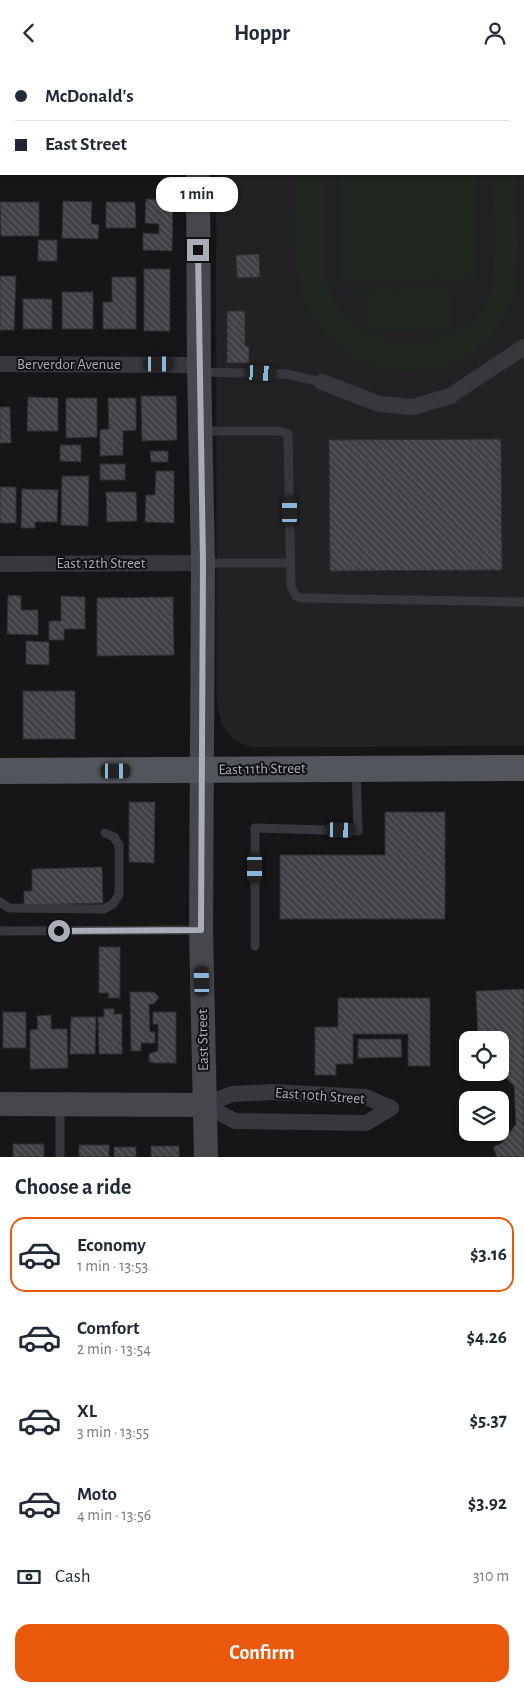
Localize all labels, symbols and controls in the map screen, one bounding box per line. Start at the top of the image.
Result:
icon: back [15,19,43,47]
icon: person [481,19,509,47]
text: Hoppr [234,22,290,44]
text: McDonald's [45,87,134,106]
text: East Street [45,135,127,154]
callout: 1 min [157,177,239,213]
text: 1 min [180,186,214,202]
route end [187,239,209,261]
street label: Berverdor Avenue [17,357,121,372]
car [144,357,174,372]
car [245,365,276,381]
car [282,496,297,526]
street label: East 12th Street [56,556,146,571]
street label: East 11th Street [218,761,306,777]
car [101,764,131,779]
car [325,822,356,838]
car [247,853,262,883]
route start [48,920,70,942]
car [193,966,210,996]
street label: East Street [195,1009,211,1071]
map controls [459,1031,509,1141]
button: locate [459,1031,509,1081]
street label: East 10th Street [275,1085,366,1107]
button: layers [459,1091,509,1141]
text: Choose a ride [15,1176,131,1198]
icon: car [17,1232,62,1277]
text: Economy [77,1236,146,1255]
text: $3.16 [470,1245,507,1264]
text: 1 min · 13:53 [77,1258,148,1274]
icon: car [17,1315,62,1360]
text: Comfort [77,1319,139,1338]
text: $4.26 [466,1328,507,1347]
text: 2 min · 13:54 [77,1341,151,1357]
icon: car [17,1398,62,1443]
text: XL [77,1402,97,1421]
text: $5.37 [469,1411,507,1430]
text: 3 min · 13:55 [77,1424,149,1440]
icon: car [17,1481,62,1526]
text: Moto [77,1485,117,1504]
text: $3.92 [468,1494,507,1513]
text: 4 min · 13:56 [77,1507,151,1523]
icon: cash [15,1563,43,1591]
text: Cash [55,1567,91,1586]
text: 310 m [473,1568,509,1584]
button: Confirm [15,1624,509,1682]

